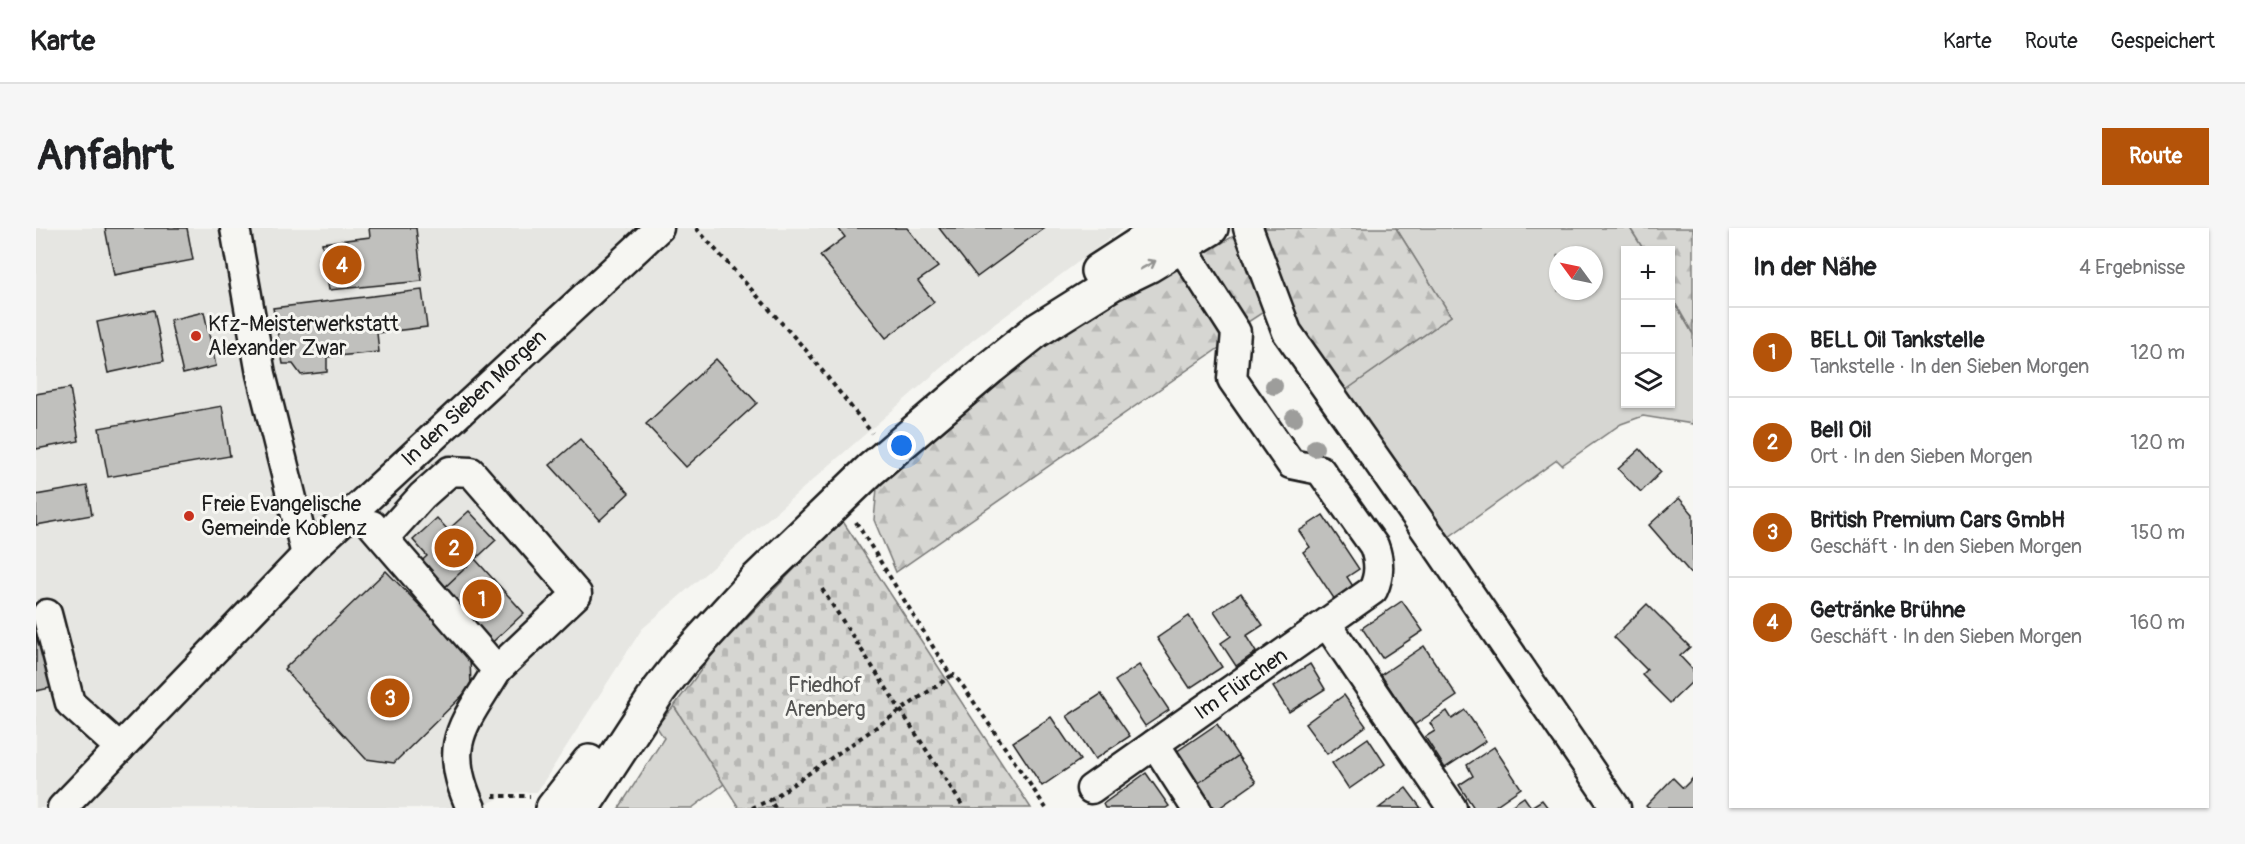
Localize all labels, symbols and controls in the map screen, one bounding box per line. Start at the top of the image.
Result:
text: Karte [30,24,95,59]
text: Karte [1943,28,1992,55]
text: Route [2025,28,2078,55]
text: Gespeichert [2111,28,2215,55]
button: Route [2102,128,2209,185]
text: Anfahrt [36,130,174,182]
pin: 4 [322,243,362,288]
north arrow [1549,246,1603,300]
map controls [1621,246,1675,408]
button: + [1621,246,1675,300]
text: In der Nähe [1753,251,1876,283]
text: 4 Ergebnisse [2079,255,2185,280]
one-way arrow [1139,259,1156,271]
button: − [1621,300,1675,354]
place label: Kfz-Meisterwerkstatt Alexander Zwar [208,311,399,362]
street label: In den Sieben Morgen [396,324,552,472]
text: BELL Oil Tankstelle [1810,326,1984,354]
marker: Kfz-Meisterwerkstatt Alexander Zwar [189,329,203,343]
text: 1 [1769,340,1776,365]
text: 120 m [2130,340,2185,365]
button: layers [1621,354,1675,408]
text: Tankstelle · In den Sieben Morgen [1810,354,2089,379]
text: Bell Oil [1810,416,1872,444]
text: 2 [1767,430,1778,455]
text: 120 m [2130,430,2185,455]
your location [887,431,916,460]
text: Ort · In den Sieben Morgen [1810,444,2033,469]
place label: Freie Evangelische Gemeinde Koblenz [201,491,367,542]
text: British Premium Cars GmbH [1810,506,2065,534]
marker: Freie Evangelische Gemeinde Koblenz [182,509,196,523]
text: 3 [1767,520,1778,545]
text: 150 m [2131,520,2185,545]
pin: 2 [434,526,474,570]
text: Geschäft · In den Sieben Morgen [1810,534,2082,559]
pin: 1 [462,576,502,622]
text: Getränke Brühne [1810,596,1965,624]
text: 4 [1767,610,1778,635]
text: 160 m [2130,610,2185,635]
text: Geschäft · In den Sieben Morgen [1810,624,2082,649]
street label: Im Flürchen [1189,642,1293,726]
park label: Friedhof Arenberg [784,672,866,723]
pin: 3 [370,676,410,720]

